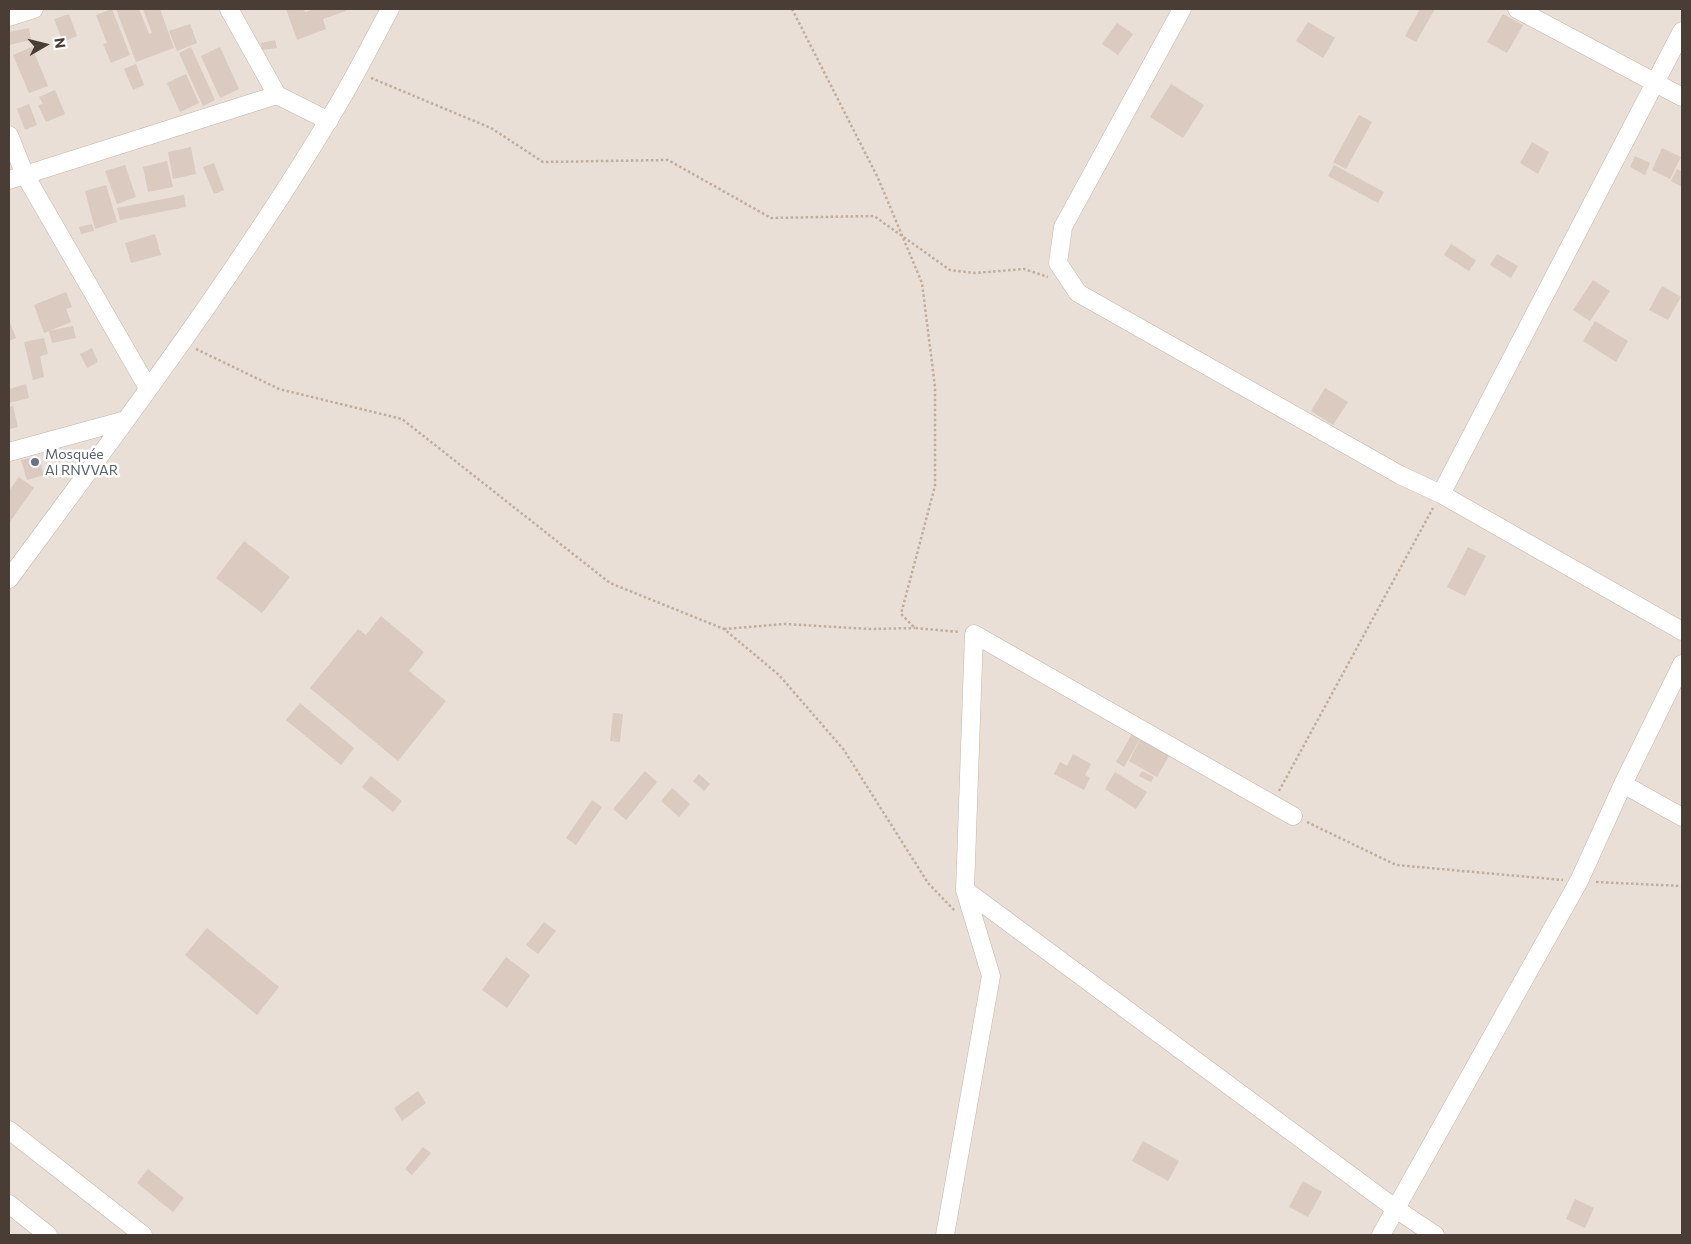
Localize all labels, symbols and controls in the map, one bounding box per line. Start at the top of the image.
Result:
north arrow [20,20,70,70]
text: N [51,36,69,49]
place label: Mosquée Al RNVVAR [45,446,118,478]
marker: Mosquée Al RNVVAR [29,456,41,468]

